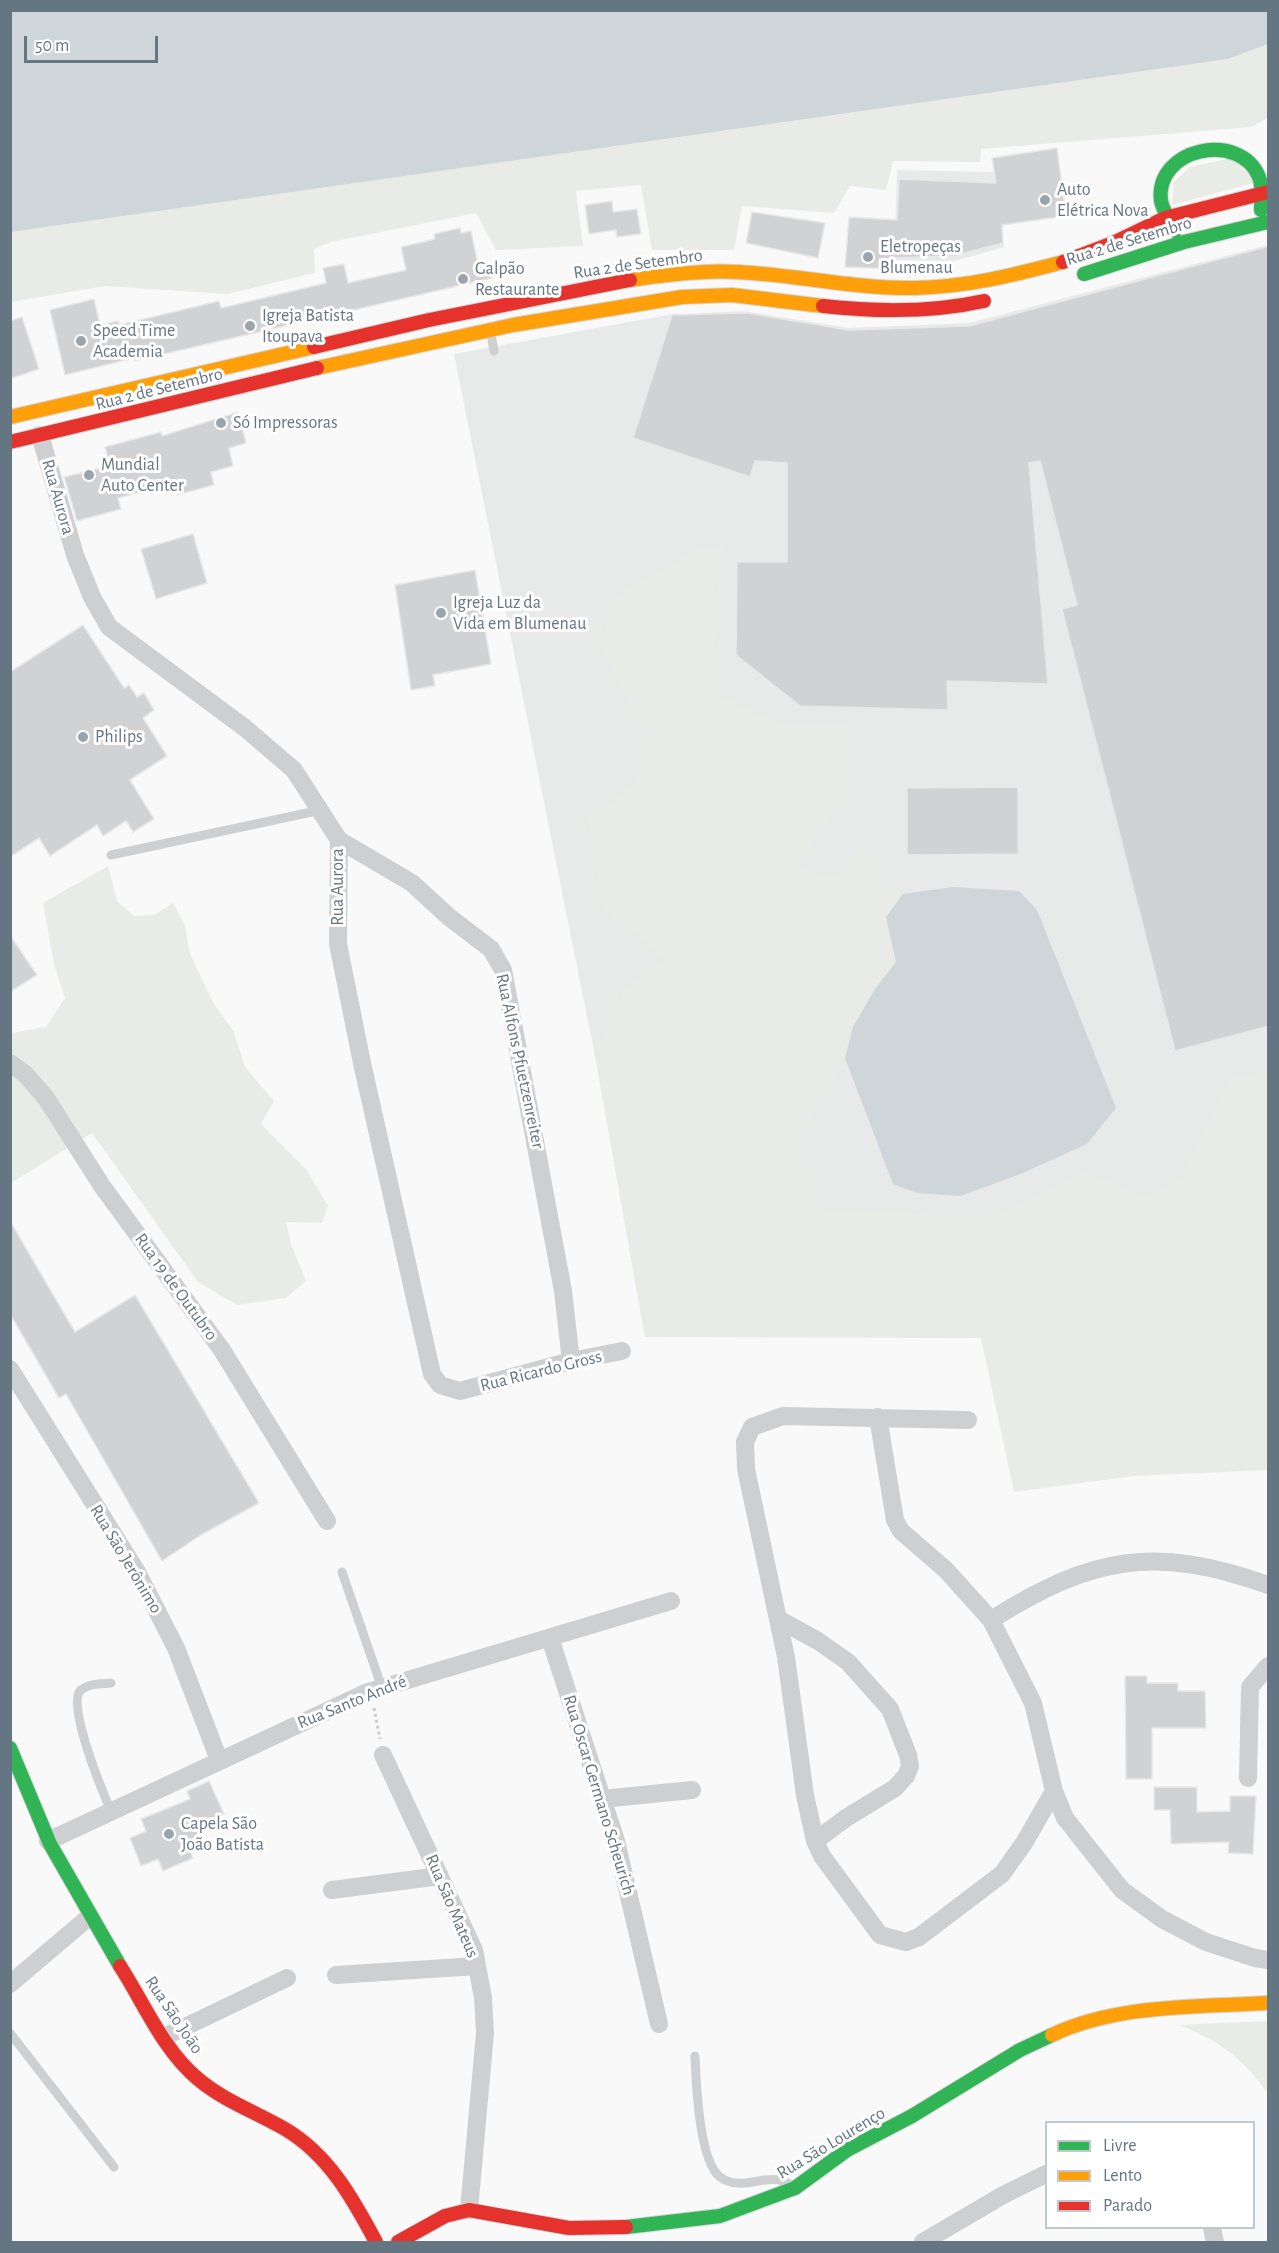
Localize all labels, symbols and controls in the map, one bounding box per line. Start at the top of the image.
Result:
scale bar [27,24,160,62]
text: 50 m [35,37,69,55]
place label: Auto Elétrica Nova [1057,179,1149,222]
marker: Auto Elétrica Nova [1038,193,1052,207]
street label: Rua 2 de Setembro [1064,212,1194,270]
place label: Eletropeças Blumenau [880,236,961,278]
street label: Rua 2 de Setembro [572,244,704,284]
marker: Eletropeças Blumenau [861,250,875,264]
place label: Galpão Restaurante [475,258,559,300]
marker: Galpão Restaurante [456,272,470,286]
place label: Igreja Batista Itoupava [262,305,354,348]
marker: Igreja Batista Itoupava [243,319,257,333]
place label: Speed Time Academia [93,320,175,362]
marker: Speed Time Academia [74,334,88,348]
street label: Rua 2 de Setembro [93,363,225,415]
place label: Só Impressoras [233,412,338,434]
marker: Só Impressoras [214,416,228,430]
place label: Mundial Auto Center [101,454,184,496]
street label: Rua Aurora [37,457,79,537]
marker: Mundial Auto Center [82,468,96,482]
place label: Igreja Luz da Vida em Blumenau [453,592,586,634]
marker: Igreja Luz da Vida em Blumenau [434,606,448,620]
place label: Philips [95,726,143,748]
marker: Philips [76,730,90,744]
street label: Rua Aurora [327,848,349,926]
street label: Rua Alfons Pfuetzenreiter [491,972,549,1150]
street label: Rua 19 de Outubro [130,1229,222,1345]
street label: Rua Ricardo Gross [478,1345,604,1397]
street label: Rua São Jerônimo [85,1501,167,1617]
street label: Rua Santo André [294,1670,410,1734]
street label: Rua Oscar Germano Scheurich [558,1692,640,1898]
place label: Capela São João Batista [181,1813,264,1856]
marker: Capela São João Batista [162,1827,176,1841]
street label: Rua São Mateus [421,1851,483,1961]
street label: Rua São João [140,1972,208,2058]
street label: Rua São Lourenço [773,2102,889,2184]
legend [1045,2121,1255,2229]
text: Livre [1103,2137,1137,2155]
text: Lento [1103,2167,1142,2185]
text: Parado [1103,2197,1152,2215]

